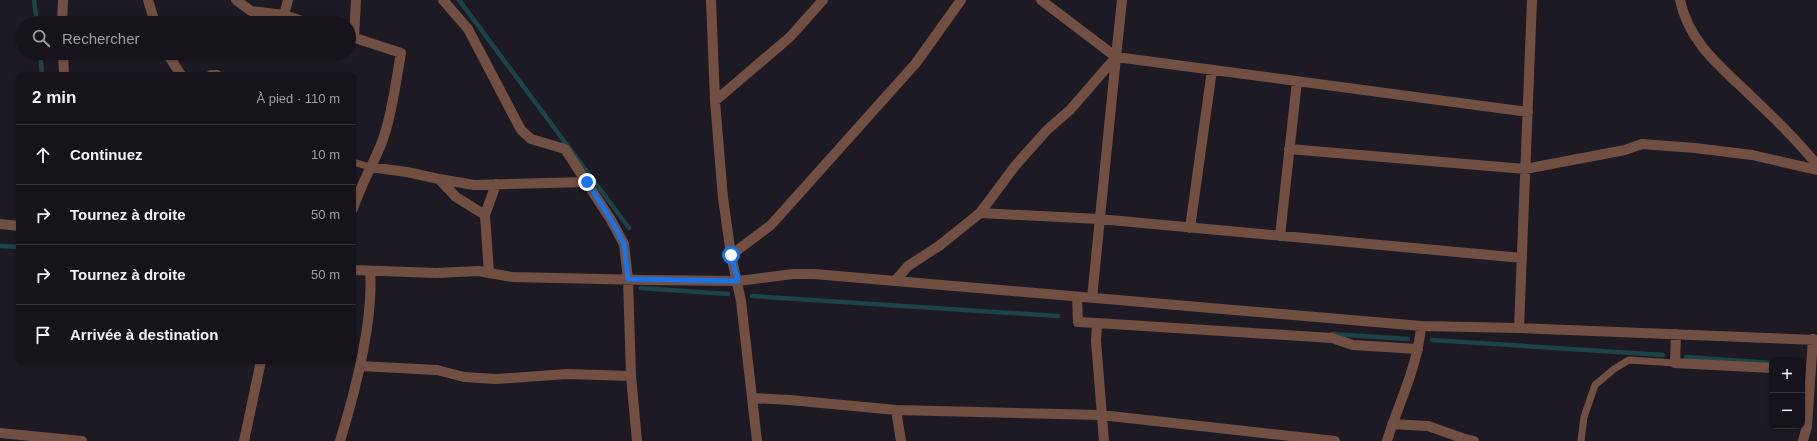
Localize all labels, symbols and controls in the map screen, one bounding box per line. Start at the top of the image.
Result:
search box [16,16,356,60]
icon: search [30,27,52,49]
text: Rechercher [62,30,140,47]
text: 2 min [32,88,76,107]
text: À pied · 110 m [256,91,340,106]
icon: ahead [32,144,54,166]
text: Continuez [70,146,143,163]
text: 10 m [311,147,340,162]
route end [578,173,596,191]
icon: right [32,204,54,226]
text: Tournez à droite [70,206,186,223]
text: 50 m [311,207,340,222]
route start [722,246,740,264]
icon: right [32,264,54,286]
text: Tournez à droite [70,266,186,283]
text: 50 m [311,267,340,282]
icon: arrive [32,324,54,346]
text: Arrivée à destination [70,326,218,343]
map controls [1769,357,1805,429]
button: + [1769,357,1805,393]
button: − [1769,393,1805,429]

